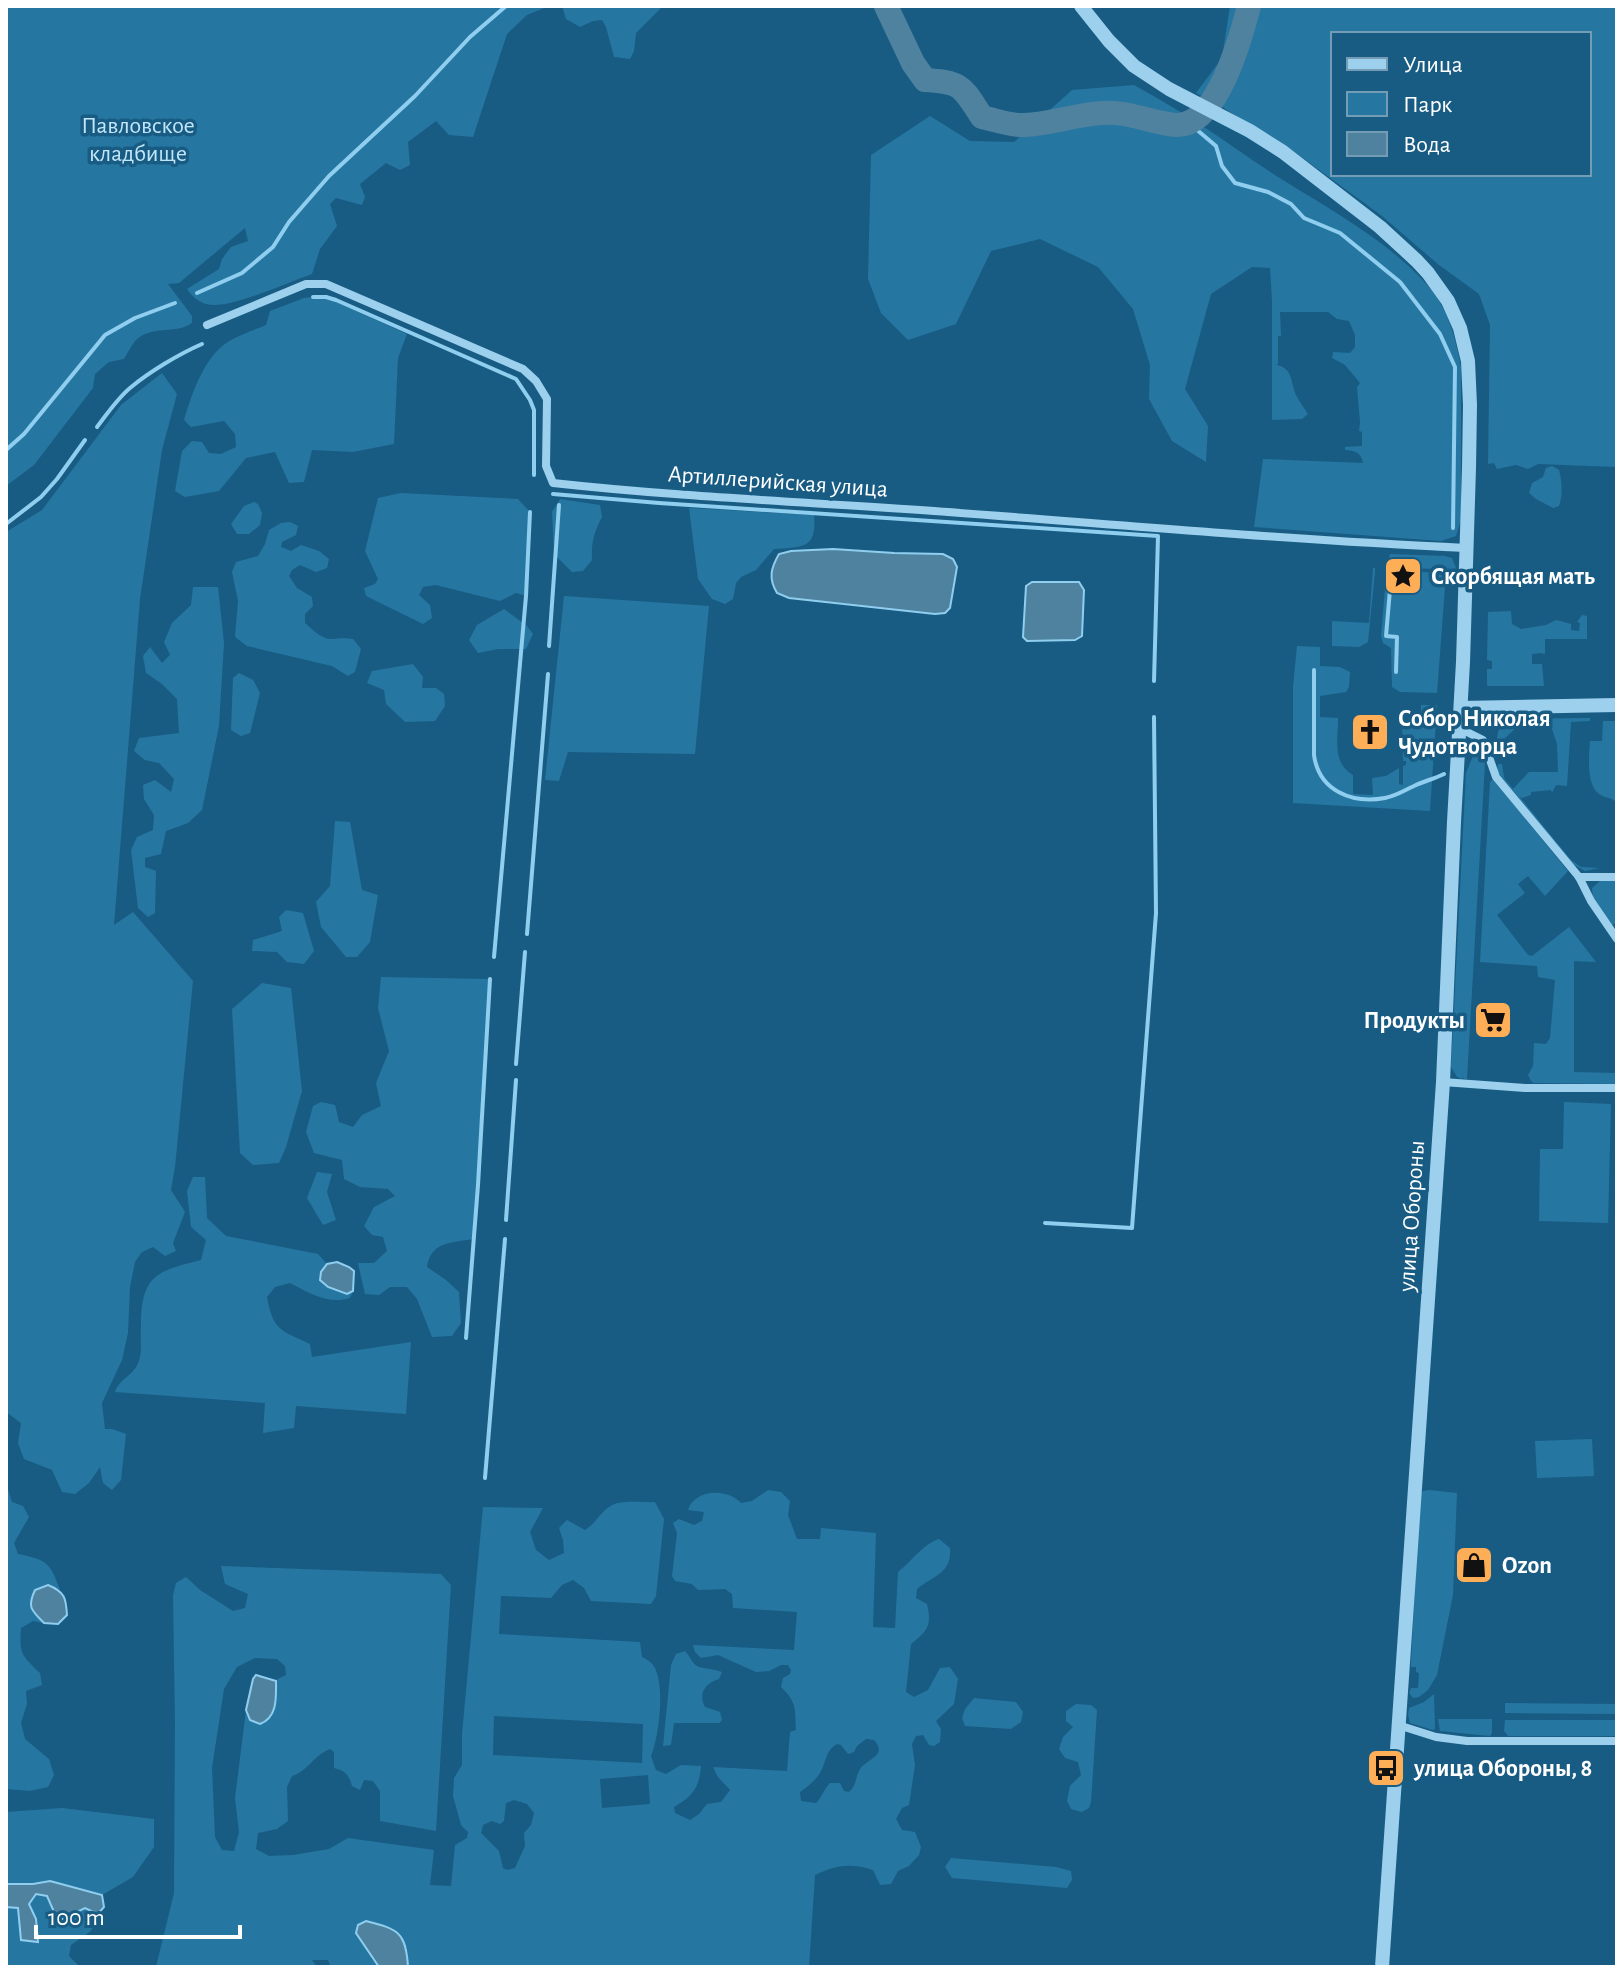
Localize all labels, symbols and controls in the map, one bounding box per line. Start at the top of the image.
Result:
legend [1331,32,1591,176]
text: Улица [1403,53,1463,77]
text: Парк [1403,93,1452,117]
park label: Павловское кладбище [81,114,195,166]
text: Вода [1403,133,1451,157]
street label: Артиллерийская улица [667,462,889,502]
place icon: Скорбящая мать [1382,555,1424,597]
place label: Скорбящая мать [1431,565,1595,589]
place label: Собор Николая Чудотворца [1398,707,1551,759]
church icon: Собор Николая Чудотворца [1349,711,1391,753]
supermarket icon: Продукты [1472,999,1514,1041]
place label: Продукты [1364,1009,1465,1033]
street label: улица Обороны [1395,1139,1429,1294]
shop icon: Ozon [1453,1544,1495,1586]
place label: Ozon [1502,1554,1552,1578]
bus stop icon: улица Обороны, 8 [1365,1747,1407,1789]
place label: улица Обороны, 8 [1413,1757,1592,1781]
scale bar [36,1889,240,1939]
text: 100 m [48,1906,105,1930]

